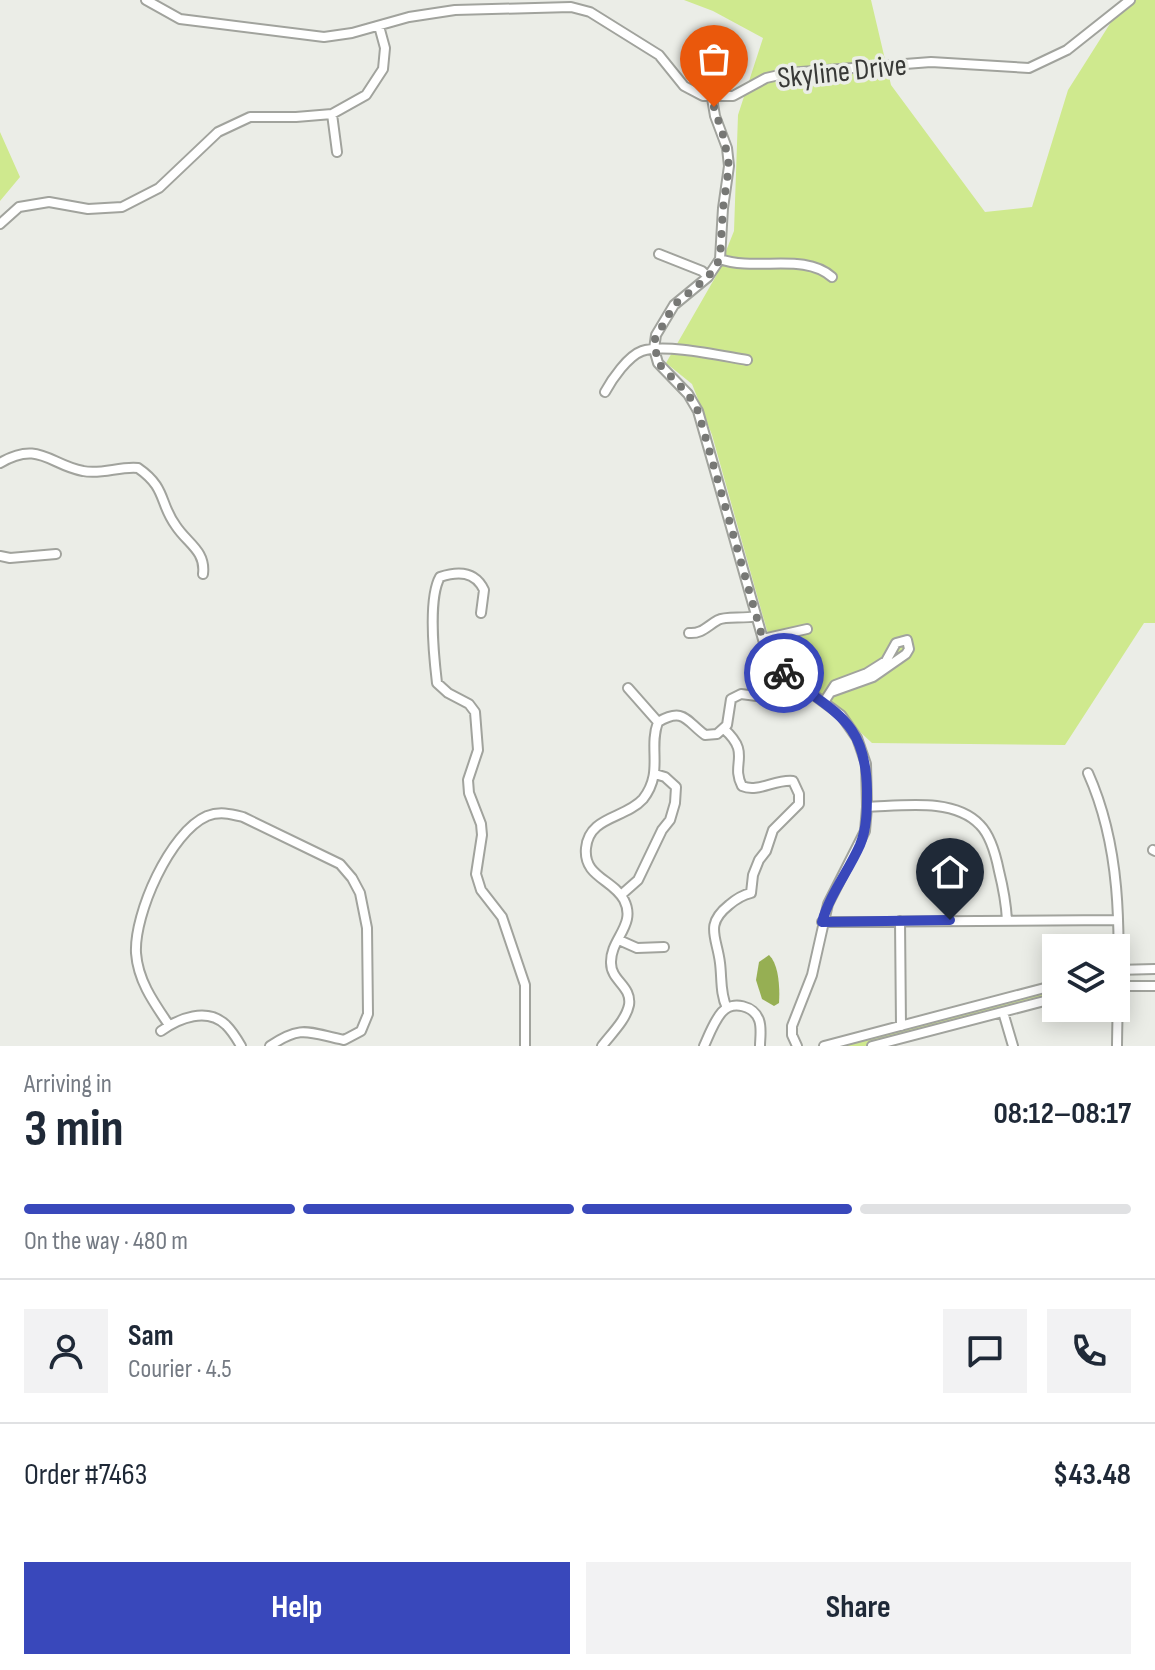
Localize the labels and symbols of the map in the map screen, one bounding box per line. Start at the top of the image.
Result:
pin [680,25,748,107]
street label: Skyline Drive [776,47,908,97]
courier [744,633,824,713]
pin [916,838,984,920]

